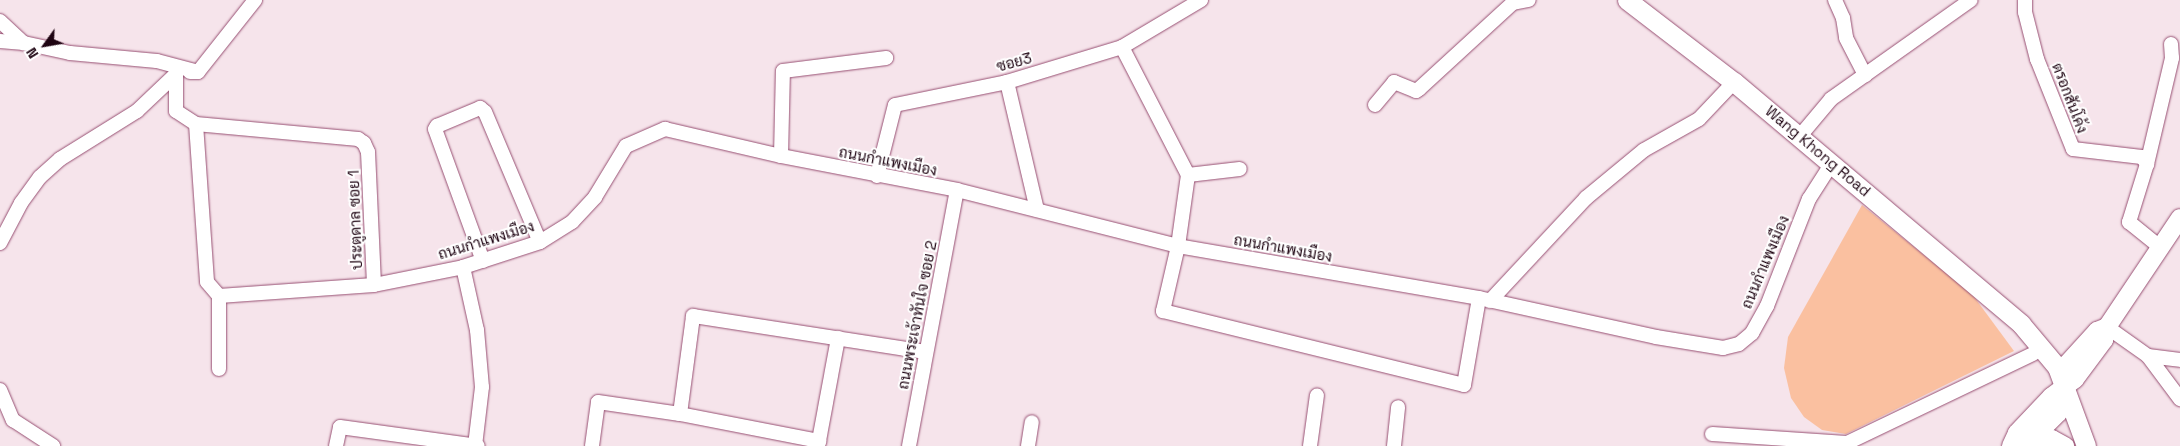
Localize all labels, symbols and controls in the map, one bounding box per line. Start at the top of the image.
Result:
north arrow [20,20,70,70]
text: N [22,44,42,62]
street label: ซอย3 [994,49,1034,75]
street label: ตรอกสันโค้ง [2048,60,2092,136]
street label: Wang Khong Road [1762,102,1874,200]
street label: ถนนกำแพงเมือง [837,143,939,179]
street label: ประตูดาล ซอย 1 [344,170,366,270]
street label: ถนนกำแพงเมือง [1737,213,1793,311]
street label: ถนนกำแพงเมือง [436,217,536,263]
street label: ถนนกำแพงเมือง [1232,230,1334,266]
street label: ถนนพระเจ้าทันใจ ซอย 2 [894,239,940,391]

